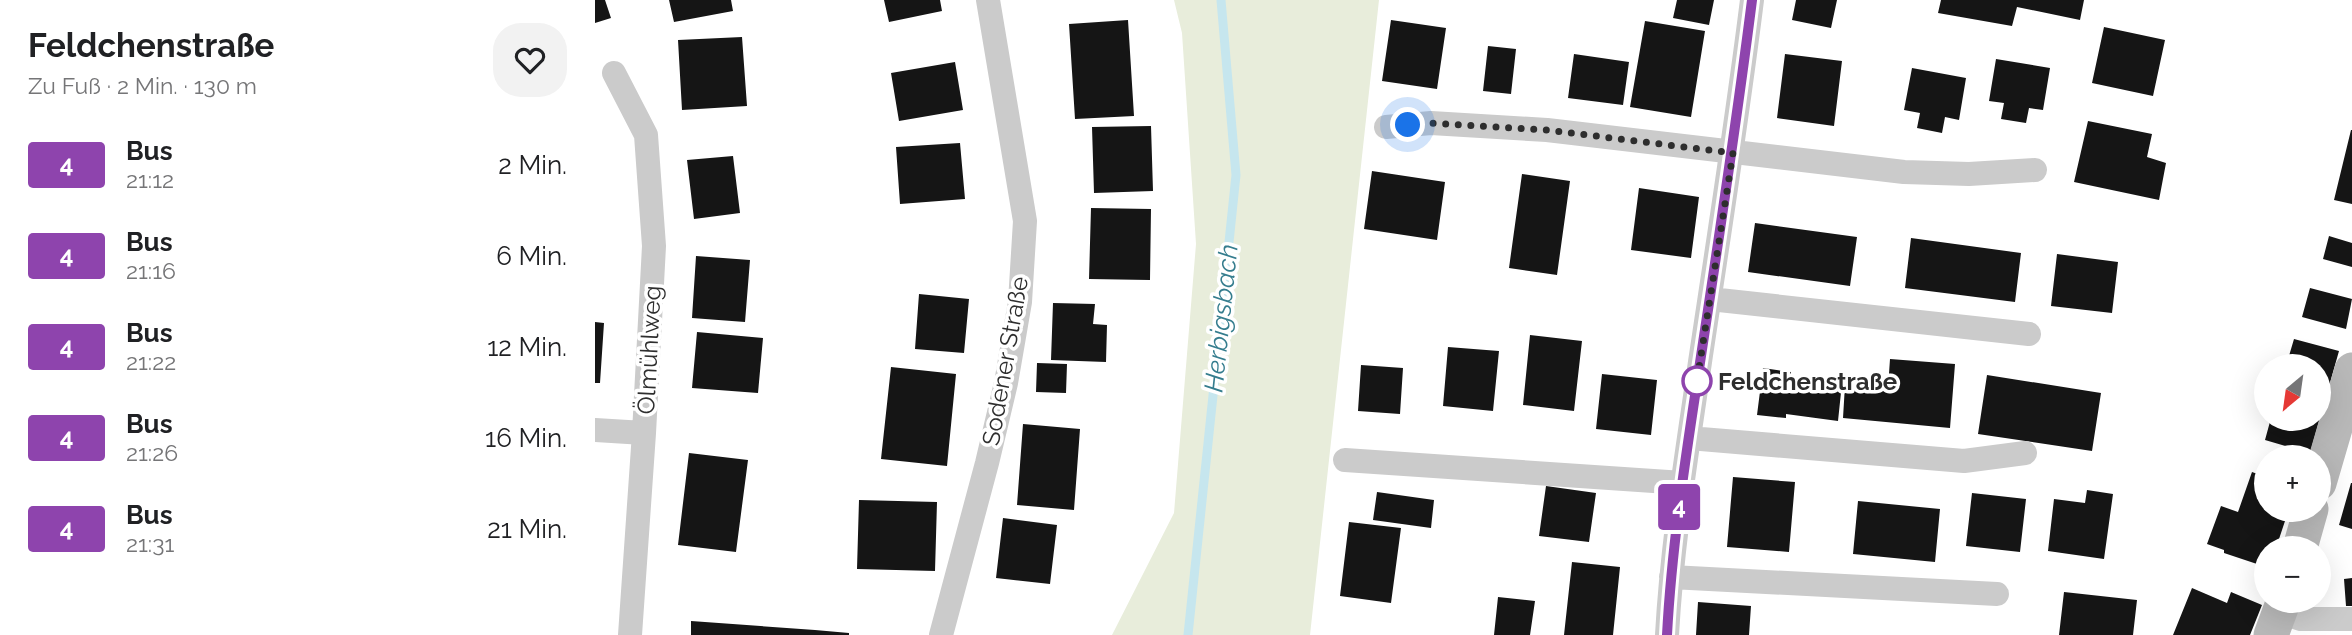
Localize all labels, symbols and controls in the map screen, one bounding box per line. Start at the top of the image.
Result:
button: heart [493,23,567,97]
text: Feldchenstraße [28,26,274,65]
text: Zu Fuß · 2 Min. · 130 m [28,72,257,99]
your location [1390,107,1425,142]
text: Bus [126,136,173,166]
text: 4 [60,150,73,179]
text: 2 Min. [498,150,567,180]
text: 21:12 [126,166,174,193]
text: Bus [126,227,173,257]
text: 4 [60,241,73,270]
text: 6 Min. [496,241,567,271]
water label: Herbigsbach [1198,242,1244,394]
text: 21:16 [126,257,176,284]
street label: Sodener Straße [976,274,1034,448]
street label: Ölmühlweg [631,285,667,415]
text: Bus [126,318,173,348]
text: 4 [60,332,73,361]
text: 12 Min. [487,332,567,362]
text: 21:22 [126,348,176,375]
north arrow [2254,354,2331,430]
map controls [2254,354,2331,613]
marker: Feldchenstraße [1682,366,1712,396]
place label: Feldchenstraße [1718,367,1897,396]
text: Bus [126,409,173,439]
text: 4 [60,423,73,452]
text: 16 Min. [485,423,567,453]
text: 21:26 [126,439,178,466]
button: + [2254,445,2331,522]
line badge: 4 [1656,484,1702,530]
text: 4 [1672,492,1686,521]
text: Bus [126,500,173,530]
text: 4 [60,514,73,543]
text: 21 Min. [487,514,567,544]
text: 21:31 [126,530,174,557]
button: − [2254,536,2331,613]

